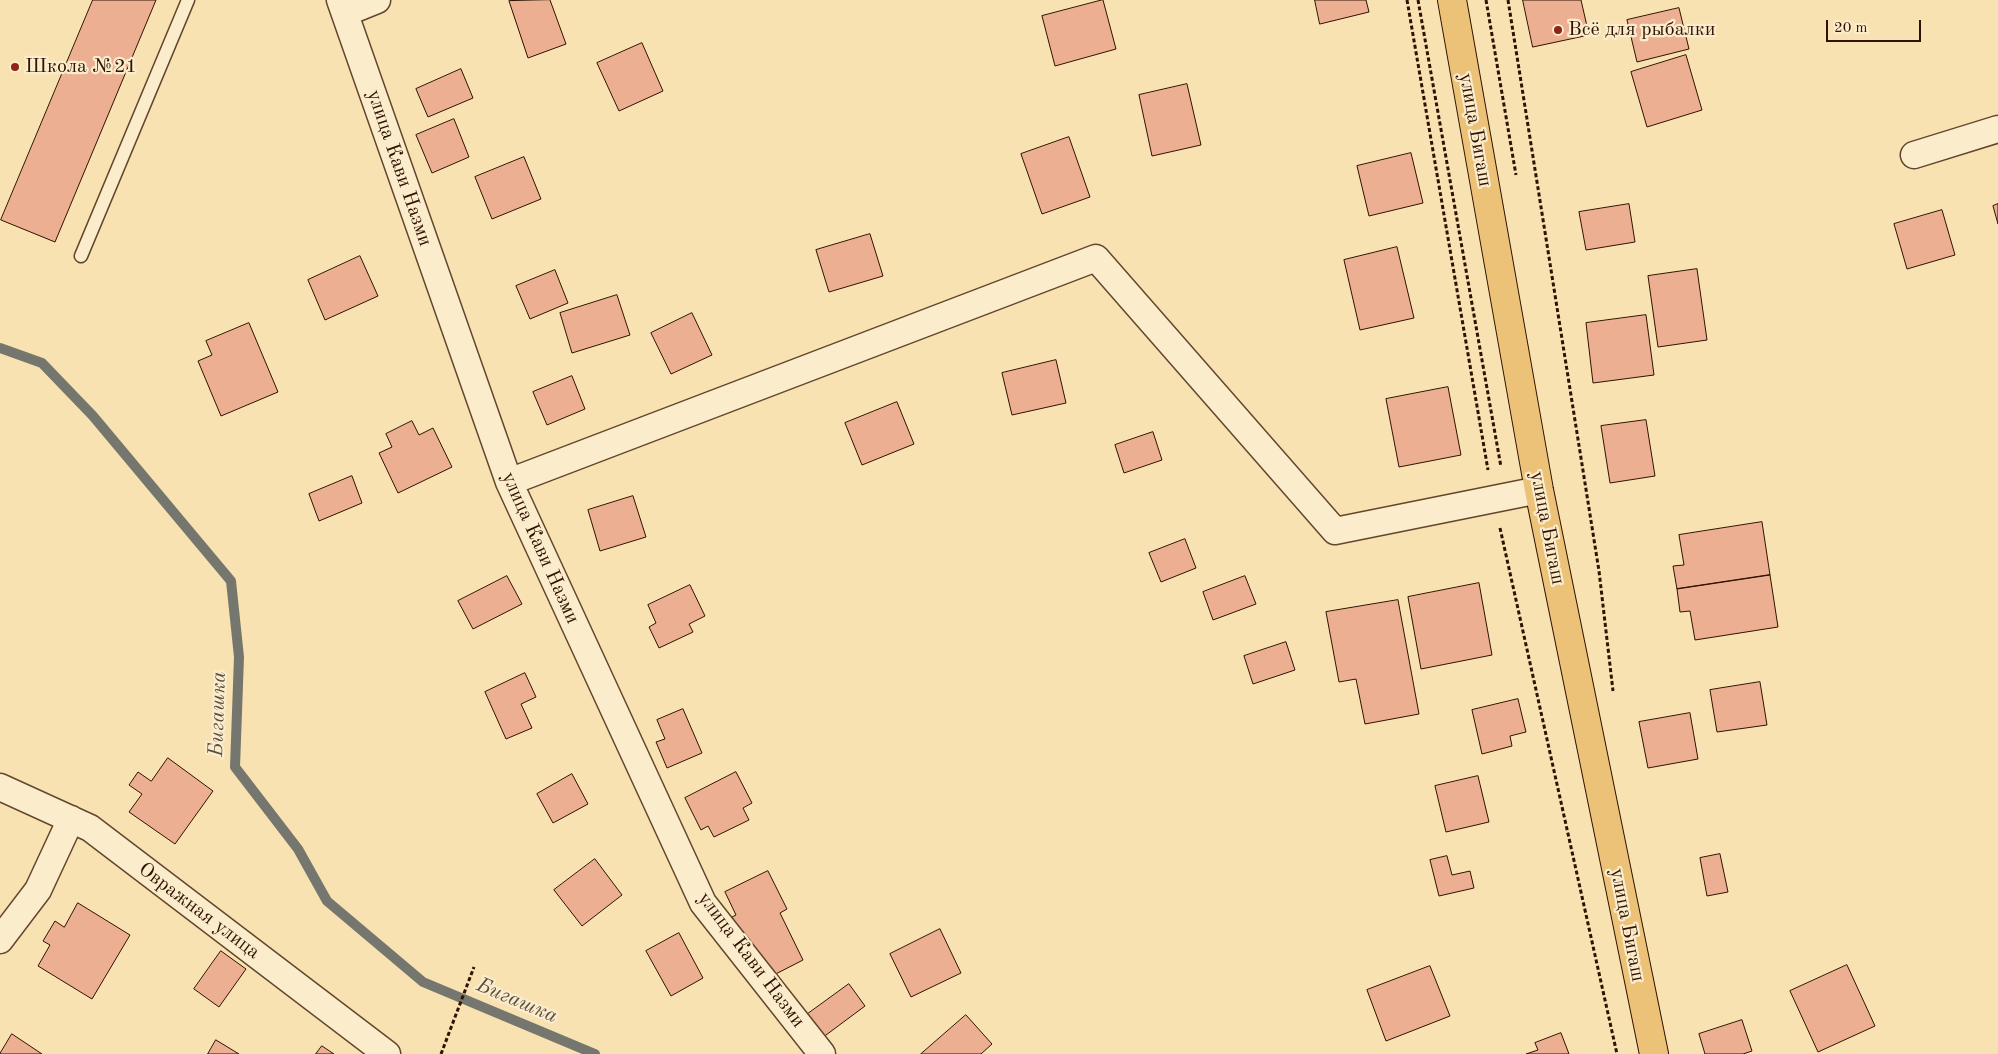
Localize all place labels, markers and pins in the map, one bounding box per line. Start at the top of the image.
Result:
place label: Всё для рыбалки [1568,18,1715,42]
marker: Всё для рыбалки [1552,24,1564,36]
place label: Школа №21 [25,55,137,79]
marker: Школа №21 [9,61,21,73]

